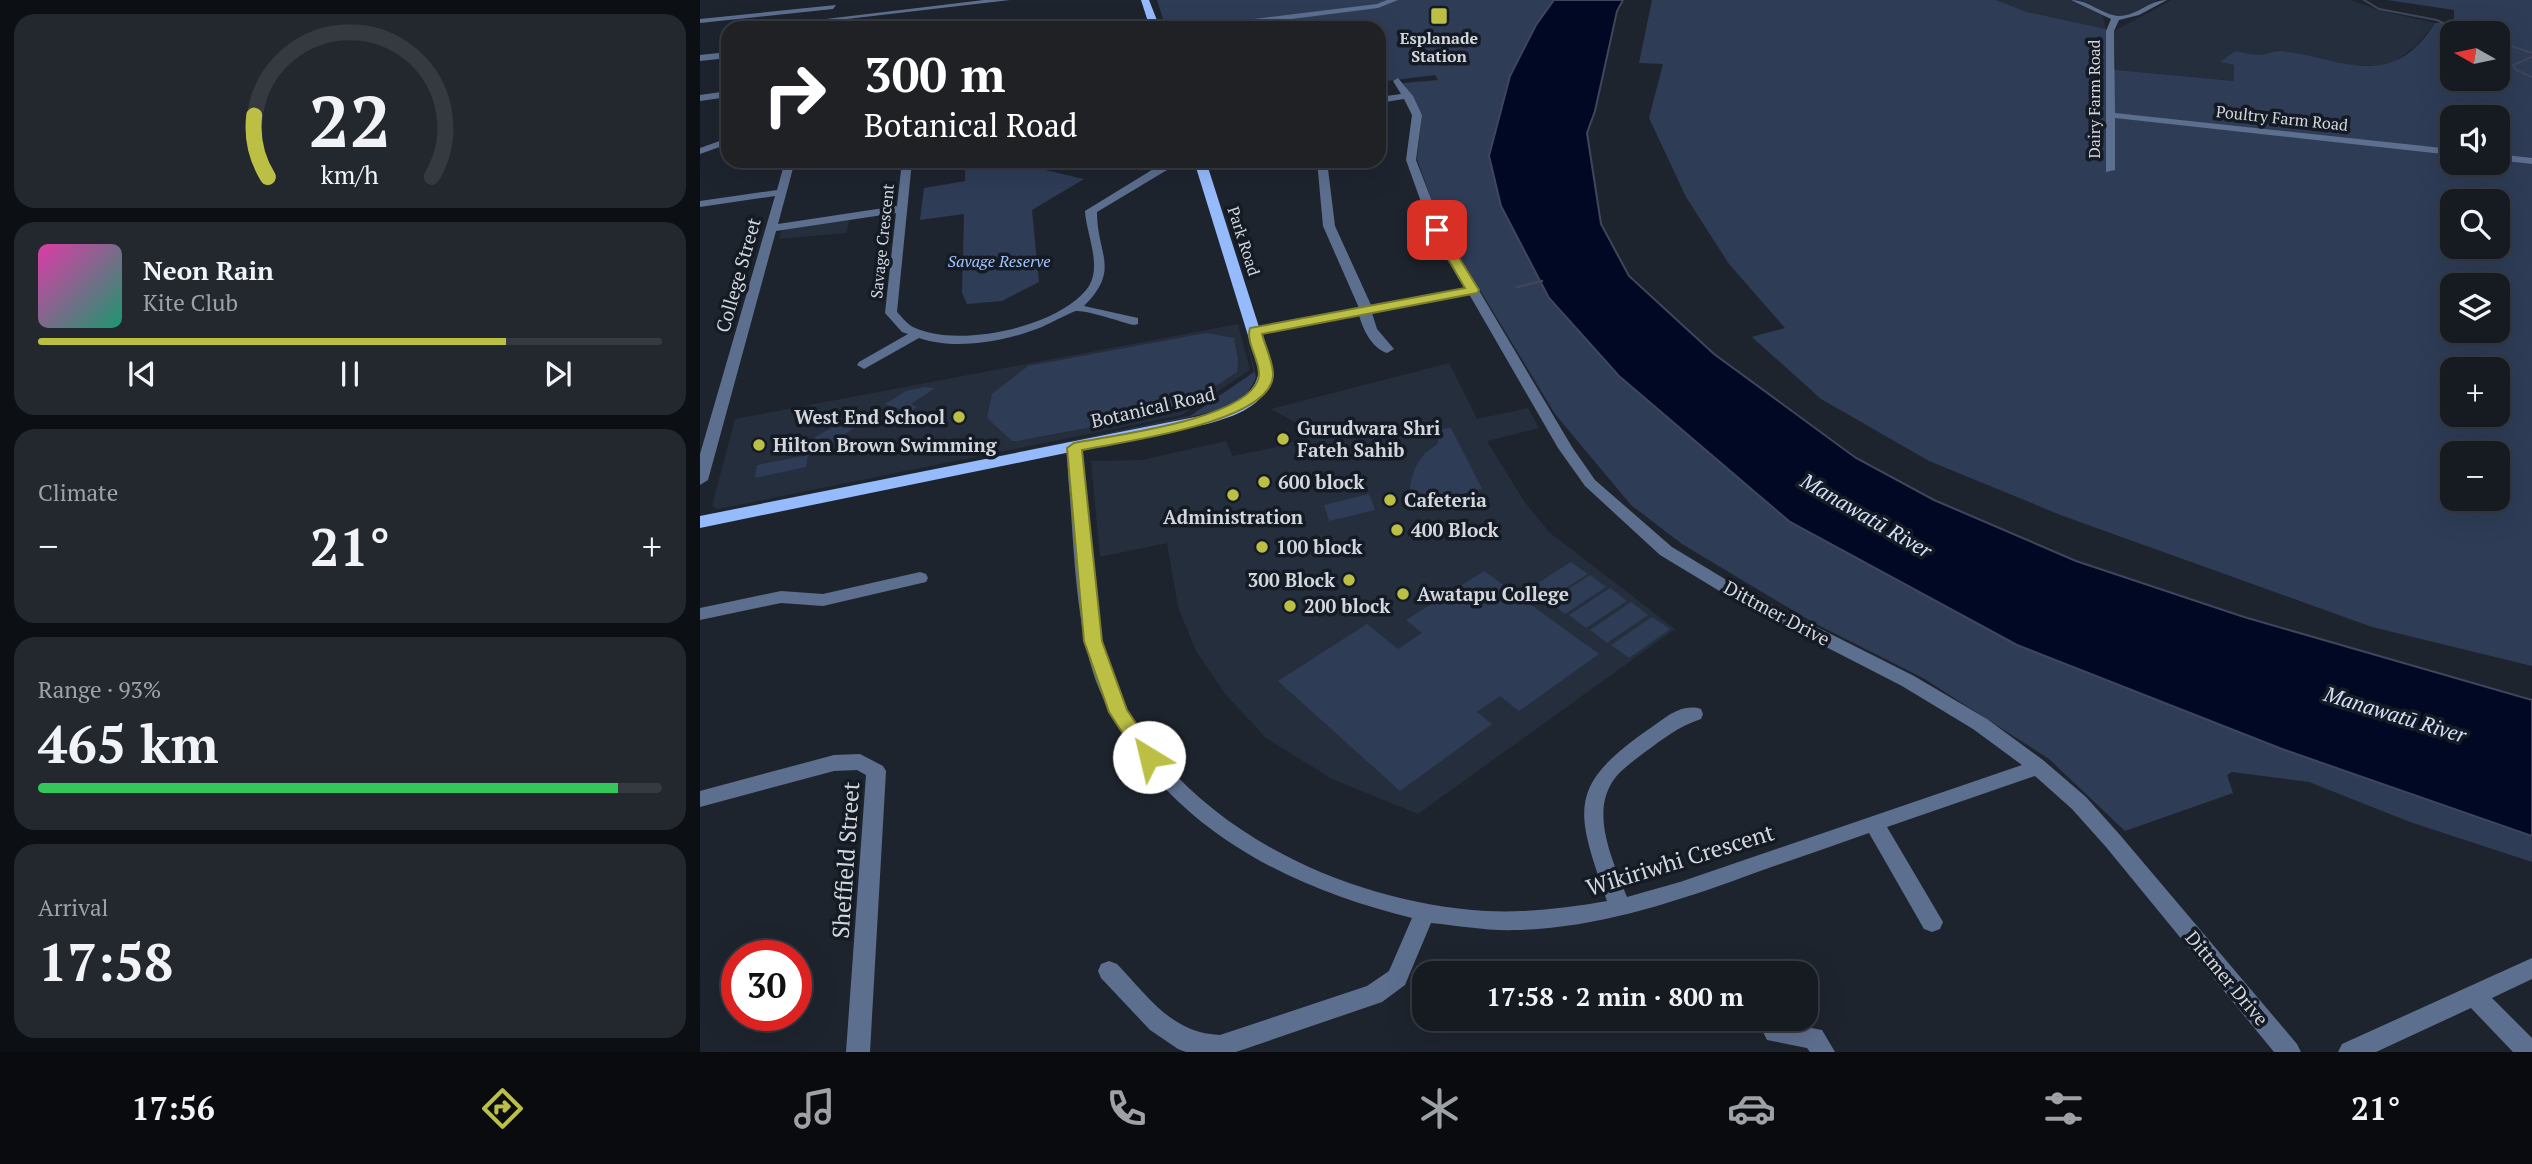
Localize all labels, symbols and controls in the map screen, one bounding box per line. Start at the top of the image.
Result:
marker: Esplanade Station [1429,6,1449,26]
north arrow [2440,21,2510,91]
map controls [2440,21,2510,511]
place label: Esplanade Station [1400,27,1479,67]
street label: Dairy Farm Road [2083,39,2105,158]
text: 300 m [864,41,1006,106]
icon: right [749,49,840,140]
text: 22 [309,71,391,168]
street label: Poultry Farm Road [2215,100,2349,136]
text: Botanical Road [864,104,1078,146]
button: sound [2440,105,2510,175]
text: km/h [321,158,379,191]
street label: Savage Crescent [865,182,899,299]
button: search [2440,189,2510,259]
pin [1407,200,1467,260]
street label: Park Road [1222,204,1266,279]
icon: arrive [1418,211,1456,249]
street label: College Street [709,215,766,335]
park label: Savage Reserve [948,250,1050,272]
text: Neon Rain [143,253,274,287]
button: layers [2440,273,2510,343]
text: Kite Club [143,287,238,318]
icon: previous [123,355,161,393]
icon: pause [331,355,369,393]
icon: next [539,355,577,393]
button: + [2440,357,2510,427]
street label: Botanical Road [1088,380,1218,433]
place label: West End School [794,404,945,429]
marker: West End School [951,409,967,425]
place label: Gurudwara Shri Fateh Sahib [1297,415,1440,462]
marker: Gurudwara Shri Fateh Sahib [1275,431,1291,447]
place label: Hilton Brown Swimming [773,432,998,457]
marker: Hilton Brown Swimming [751,437,767,453]
button: − [2440,441,2510,511]
water label: Manawatū River [1795,466,1938,564]
place label: 600 block [1278,469,1365,494]
marker: 600 block [1256,474,1272,490]
text: Climate [38,477,118,508]
marker: Administration [1225,487,1241,503]
place label: Cafeteria [1404,487,1487,512]
marker: Cafeteria [1382,492,1398,508]
place label: Administration [1163,504,1304,529]
text: 21° [310,512,390,581]
place label: 400 Block [1411,517,1499,542]
text: − [38,521,58,571]
text: + [642,521,662,571]
marker: 400 Block [1389,522,1405,538]
place label: 100 block [1276,534,1363,559]
marker: 100 block [1254,539,1270,555]
place label: 300 Block [1247,567,1336,592]
marker: 300 Block [1341,572,1357,588]
street label: Dittmer Drive [1720,574,1835,651]
place label: Awatapu College [1417,581,1569,606]
marker: Awatapu College [1395,586,1411,602]
place label: 200 block [1304,593,1391,618]
marker: 200 block [1282,598,1298,614]
text: Range · 93% [38,674,161,705]
water label: Manawatū River [2320,679,2470,749]
text: 465 km [38,709,219,778]
position arrow [1112,720,1186,794]
street label: Sheffield Street [825,780,866,939]
street label: Wikiriwhi Crescent [1582,816,1778,903]
text: Arrival [38,892,109,923]
street label: Dittmer Drive [2180,925,2274,1030]
text: 17:58 [38,927,173,996]
speed limit sign: 30 [721,940,812,1031]
text: 17:58 · 2 min · 800 m [1486,979,1744,1013]
icon: directions [478,1084,527,1133]
icon: music [790,1084,839,1133]
icon: phone [1102,1084,1151,1133]
icon: climate [1415,1084,1464,1133]
icon: car [1727,1084,1776,1133]
icon: filters [2039,1084,2088,1133]
text: 17:56 [132,1087,215,1129]
text: 21° [2351,1087,2400,1129]

